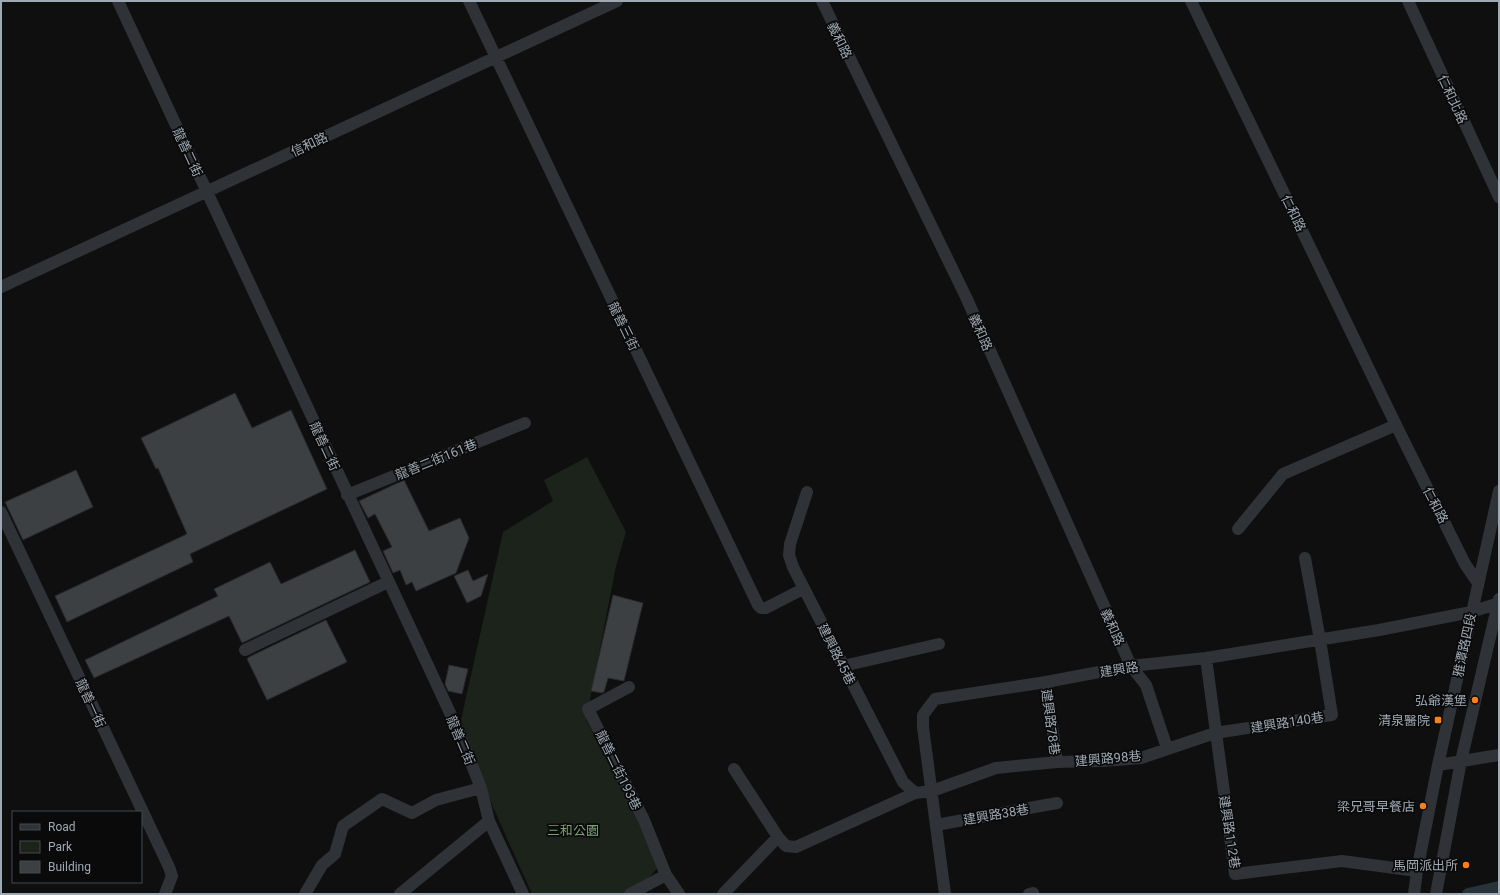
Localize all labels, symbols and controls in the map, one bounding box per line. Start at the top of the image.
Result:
street label: 義和路 [824,19,855,61]
street label: 仁和北路 [1435,72,1470,126]
street label: 龍善二街 [170,125,205,179]
street label: 信和路 [288,129,330,159]
street label: 仁和路 [1278,192,1309,234]
street label: 龍善三街 [605,300,642,353]
street label: 義和路 [966,311,995,353]
street label: 龍善二街 [307,419,342,473]
street label: 龍善二街161巷 [393,436,479,483]
street label: 仁和路 [1420,484,1451,526]
street label: 義和路 [1098,606,1127,648]
street label: 雅潭路四段 [1450,612,1479,678]
street label: 建興路45巷 [815,621,858,687]
street label: 建興路 [1099,659,1140,680]
street label: 龍善一街 [73,676,108,730]
street label: 建興路78巷 [1038,688,1063,756]
place label: 弘爺漢堡 [1415,693,1467,708]
marker: 弘爺漢堡 [1470,695,1480,705]
street label: 建興路140巷 [1249,709,1325,736]
street label: 龍善二街 [443,713,478,767]
place label: 清泉醫院 [1378,713,1430,728]
marker: 清泉醫院 [1433,715,1443,725]
street label: 龍善二街193巷 [593,728,644,813]
street label: 建興路98巷 [1074,748,1142,769]
street label: 建興路112巷 [1216,794,1243,870]
place label: 梁兄哥早餐店 [1337,799,1415,814]
street label: 建興路38巷 [962,801,1030,828]
marker: 梁兄哥早餐店 [1418,801,1428,811]
legend [12,811,142,883]
text: Road [48,820,76,834]
park label: 三和公園 [547,823,599,838]
text: Park [48,840,73,854]
place label: 馬岡派出所 [1393,858,1458,873]
text: Building [48,860,91,874]
marker: 馬岡派出所 [1461,860,1471,870]

